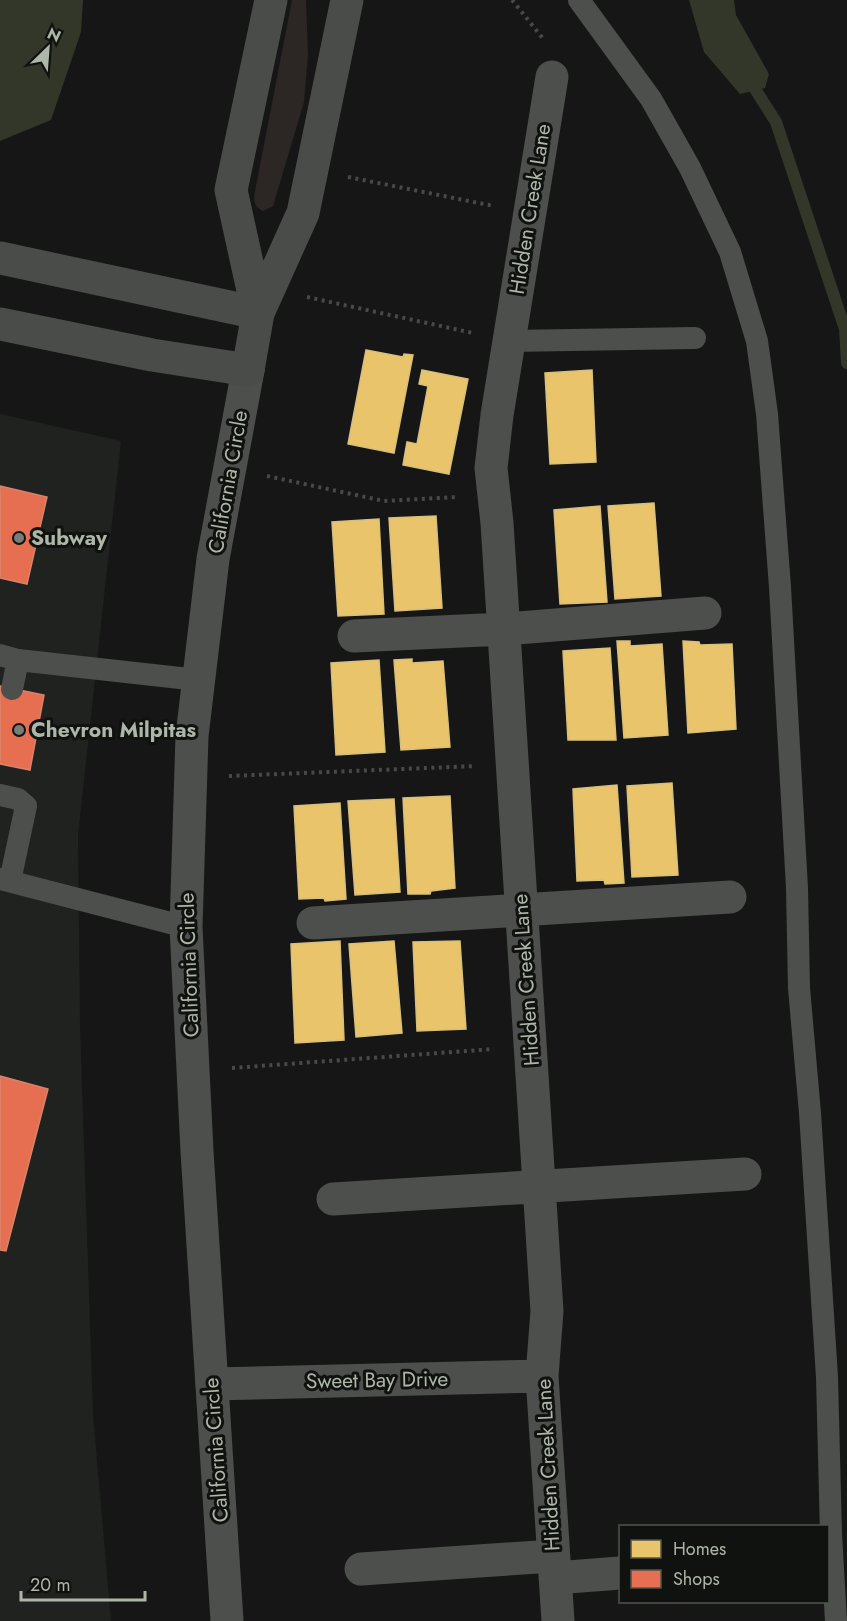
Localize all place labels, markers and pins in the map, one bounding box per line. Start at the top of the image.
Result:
place label: Subway [31,523,108,553]
marker: Subway [12,531,26,545]
place label: Chevron Milpitas [31,715,196,745]
marker: Chevron Milpitas [12,723,26,737]

